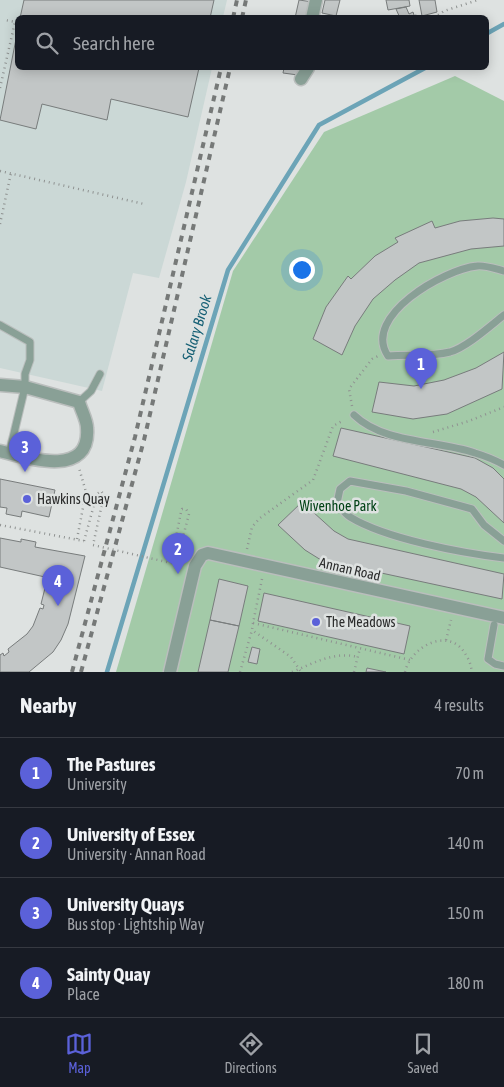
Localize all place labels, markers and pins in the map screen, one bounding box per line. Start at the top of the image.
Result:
pin: 1 [405,348,437,389]
pin: 3 [9,431,41,472]
place label: Hawkins Quay [37,491,110,507]
marker: Hawkins Quay [21,493,33,505]
pin: 2 [162,533,194,574]
pin: 4 [42,565,74,606]
place label: The Meadows [326,614,396,630]
marker: The Meadows [310,616,322,628]

